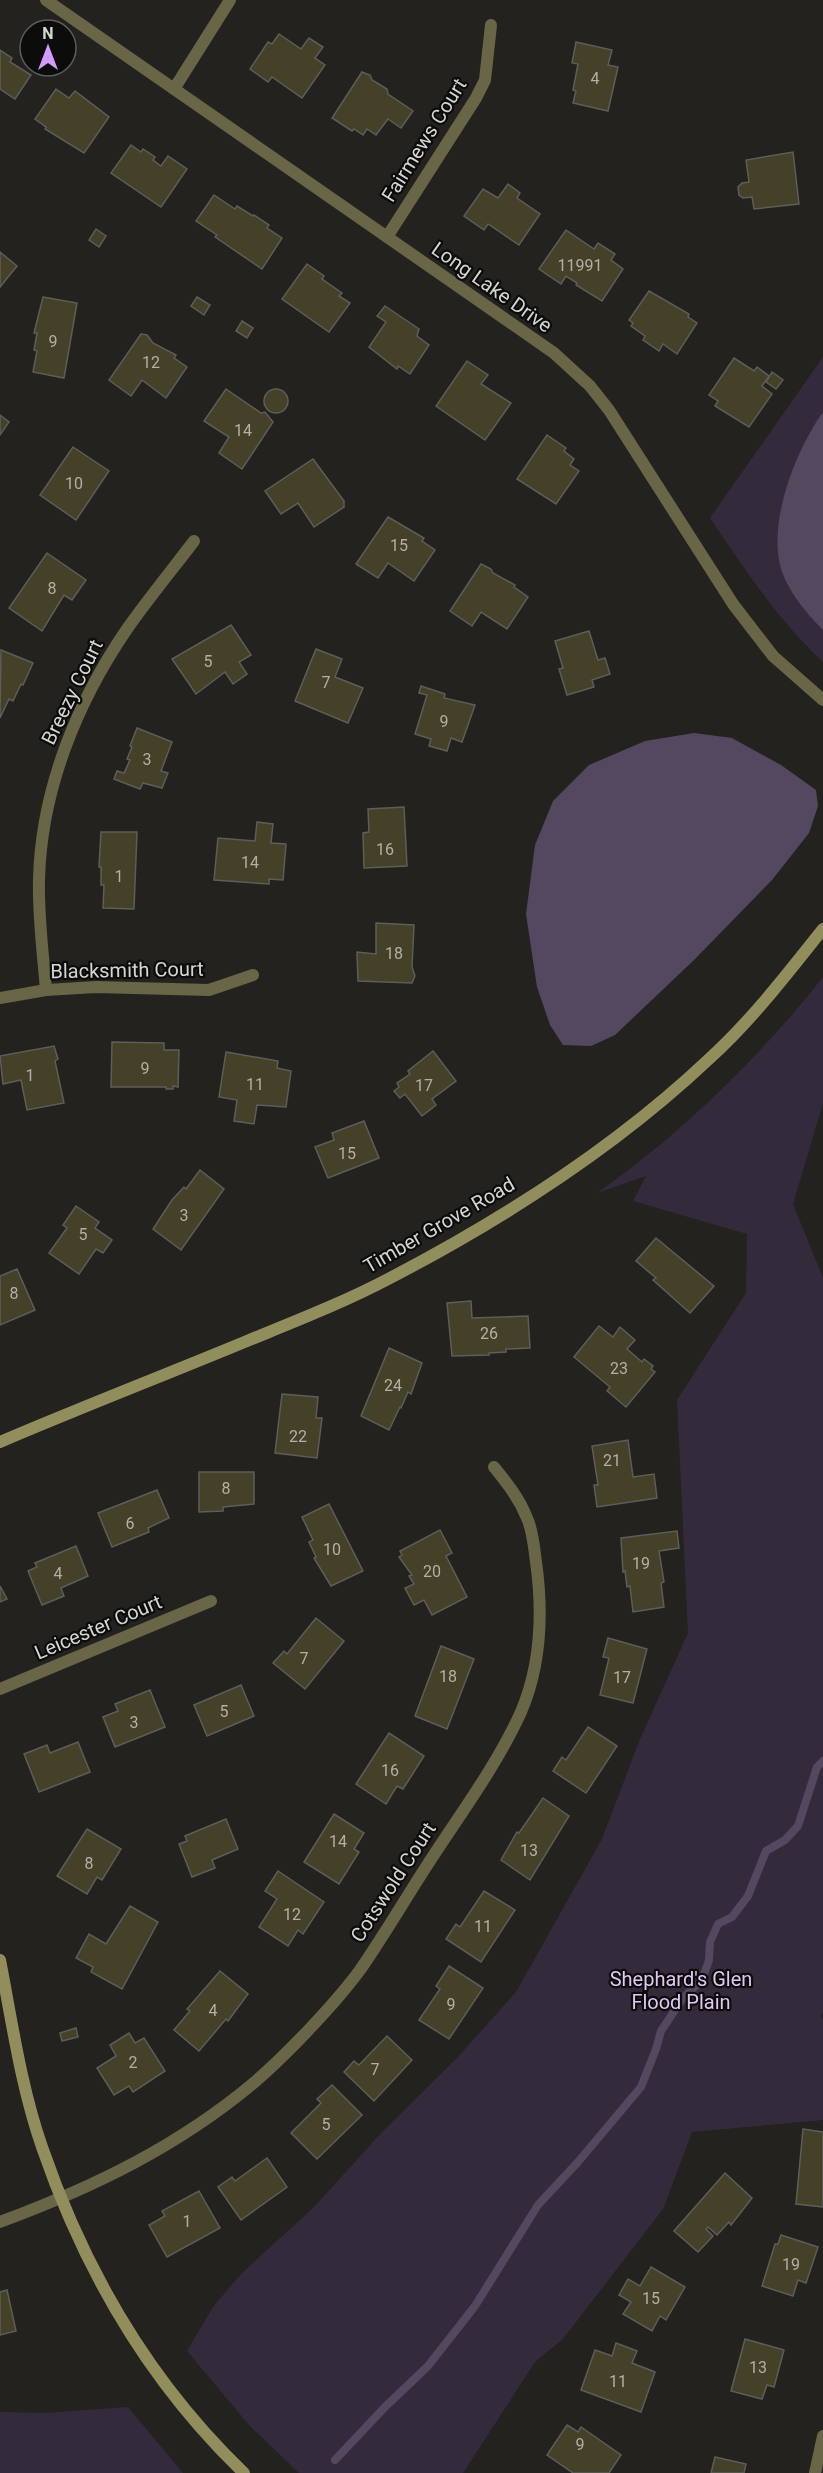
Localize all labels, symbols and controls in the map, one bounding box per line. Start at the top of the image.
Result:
north arrow [18,18,78,78]
text: N [42,24,54,43]
house number: 4 [591,69,600,88]
street label: Fairmews Court [376,74,472,206]
street label: Long Lake Drive [427,237,557,337]
house number: 11991 [558,256,602,275]
house number: 9 [49,332,58,351]
house number: 12 [142,353,160,372]
house number: 14 [234,421,252,440]
house number: 10 [65,474,83,493]
house number: 15 [390,536,408,555]
house number: 8 [48,579,57,598]
street label: Breezy Court [36,636,108,748]
house number: 5 [204,652,213,671]
house number: 7 [322,673,331,692]
house number: 9 [440,712,449,731]
house number: 3 [143,750,152,769]
house number: 16 [376,840,394,859]
house number: 14 [241,853,259,872]
house number: 1 [115,867,124,886]
house number: 18 [385,944,403,963]
street label: Blacksmith Court [50,957,204,983]
house number: 9 [141,1059,150,1078]
house number: 1 [26,1066,35,1085]
house number: 11 [246,1075,264,1094]
house number: 17 [415,1076,433,1095]
house number: 15 [338,1144,356,1163]
street label: Timber Grove Road [359,1172,519,1278]
house number: 3 [180,1206,189,1225]
house number: 5 [79,1225,88,1244]
house number: 8 [10,1284,19,1303]
house number: 26 [480,1324,498,1343]
house number: 23 [610,1359,628,1378]
house number: 24 [384,1376,402,1395]
house number: 22 [289,1427,307,1446]
house number: 21 [603,1451,621,1470]
house number: 8 [222,1479,231,1498]
house number: 6 [126,1514,135,1533]
house number: 10 [323,1540,341,1559]
house number: 19 [632,1554,650,1573]
house number: 20 [423,1562,441,1581]
house number: 4 [54,1564,63,1583]
street label: Leicester Court [31,1589,165,1665]
house number: 7 [300,1649,309,1668]
house number: 18 [439,1667,457,1686]
house number: 17 [613,1668,631,1687]
house number: 5 [220,1702,229,1721]
house number: 3 [130,1713,139,1732]
house number: 16 [381,1761,399,1780]
street label: Cotswold Court [345,1818,441,1946]
house number: 14 [329,1832,347,1851]
house number: 13 [520,1841,538,1860]
house number: 8 [85,1854,94,1873]
house number: 12 [283,1905,301,1924]
house number: 11 [474,1917,492,1936]
park label: Shephard's Glen Flood Plain [610,1967,752,2014]
house number: 9 [447,1995,456,2014]
house number: 4 [209,2001,218,2020]
house number: 2 [129,2053,138,2072]
house number: 7 [371,2060,380,2079]
house number: 5 [322,2115,331,2134]
house number: 1 [183,2212,192,2231]
house number: 19 [782,2255,800,2274]
house number: 15 [642,2289,660,2308]
house number: 13 [749,2358,767,2377]
house number: 11 [609,2372,627,2391]
house number: 9 [576,2435,585,2454]

